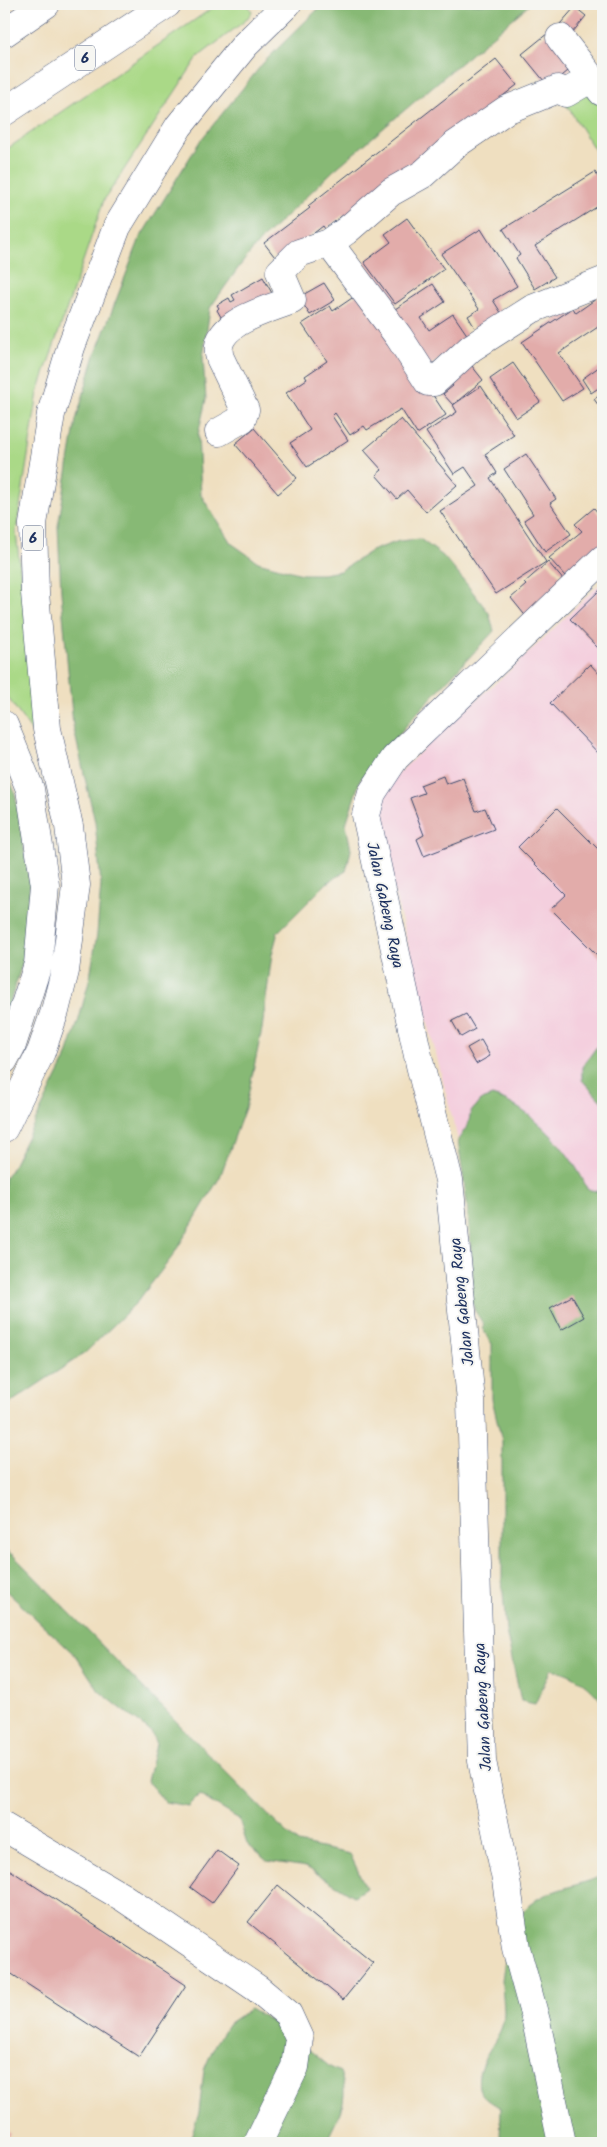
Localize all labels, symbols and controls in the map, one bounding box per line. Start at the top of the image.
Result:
road number: 6 [75,46,95,70]
road number: 6 [23,526,43,550]
street label: Jalan Gabeng Raya [359,840,410,971]
street label: Jalan Gabeng Raya [443,1237,482,1367]
street label: Jalan Gabeng Raya [468,1642,499,1772]

